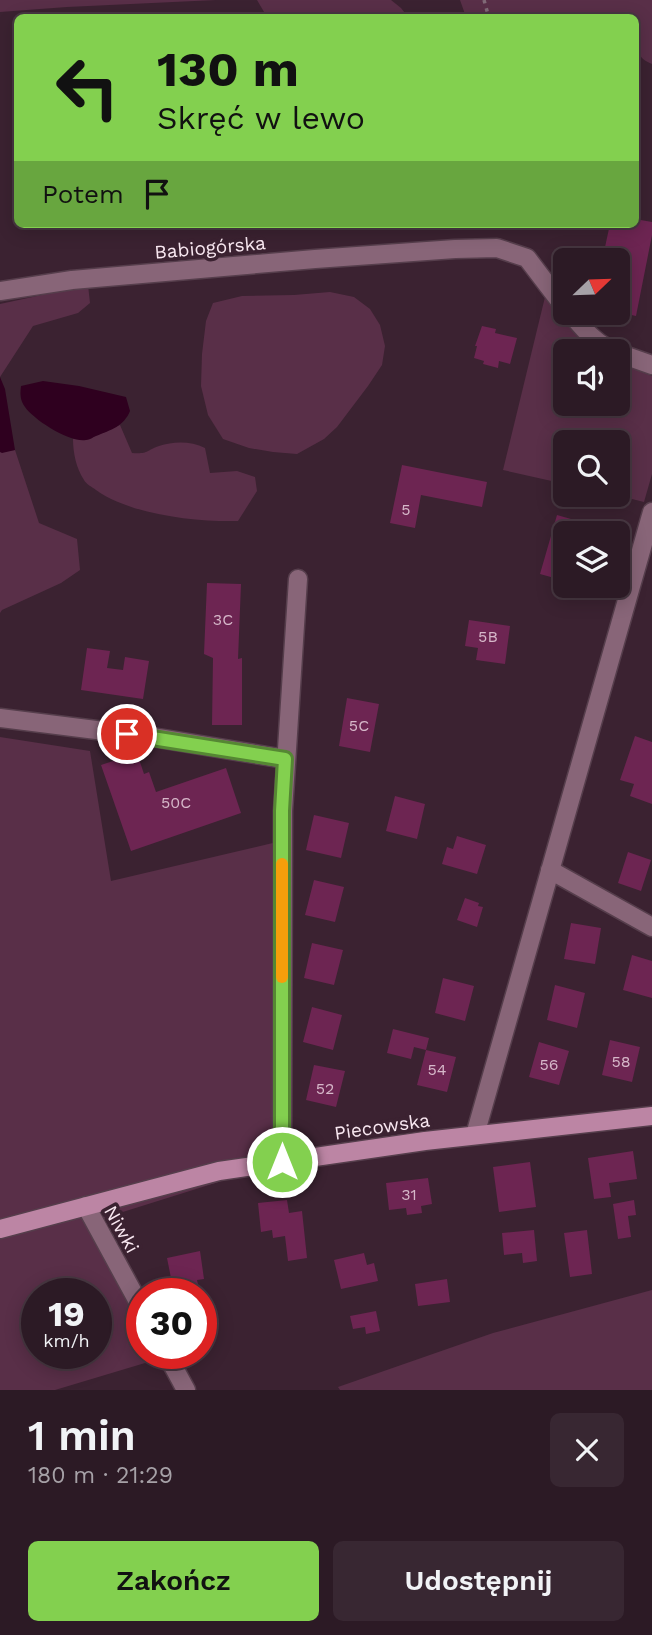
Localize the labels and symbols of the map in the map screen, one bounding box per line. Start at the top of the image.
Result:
street label: Babiogórska [153,231,267,264]
north arrow [553,248,630,326]
house number: 5 [401,500,411,519]
house number: 3C [213,610,233,629]
house number: 5B [478,627,498,646]
pin [97,704,157,764]
house number: 5C [349,716,369,735]
house number: 50C [161,793,191,812]
house number: 58 [611,1052,631,1071]
house number: 56 [539,1055,559,1074]
house number: 54 [427,1060,447,1079]
house number: 52 [316,1079,334,1098]
street label: Piecowska [333,1108,432,1145]
position arrow [245,1125,319,1199]
house number: 31 [401,1185,417,1204]
street label: Niwki [99,1201,144,1257]
speed limit sign: 30 [126,1278,217,1369]

